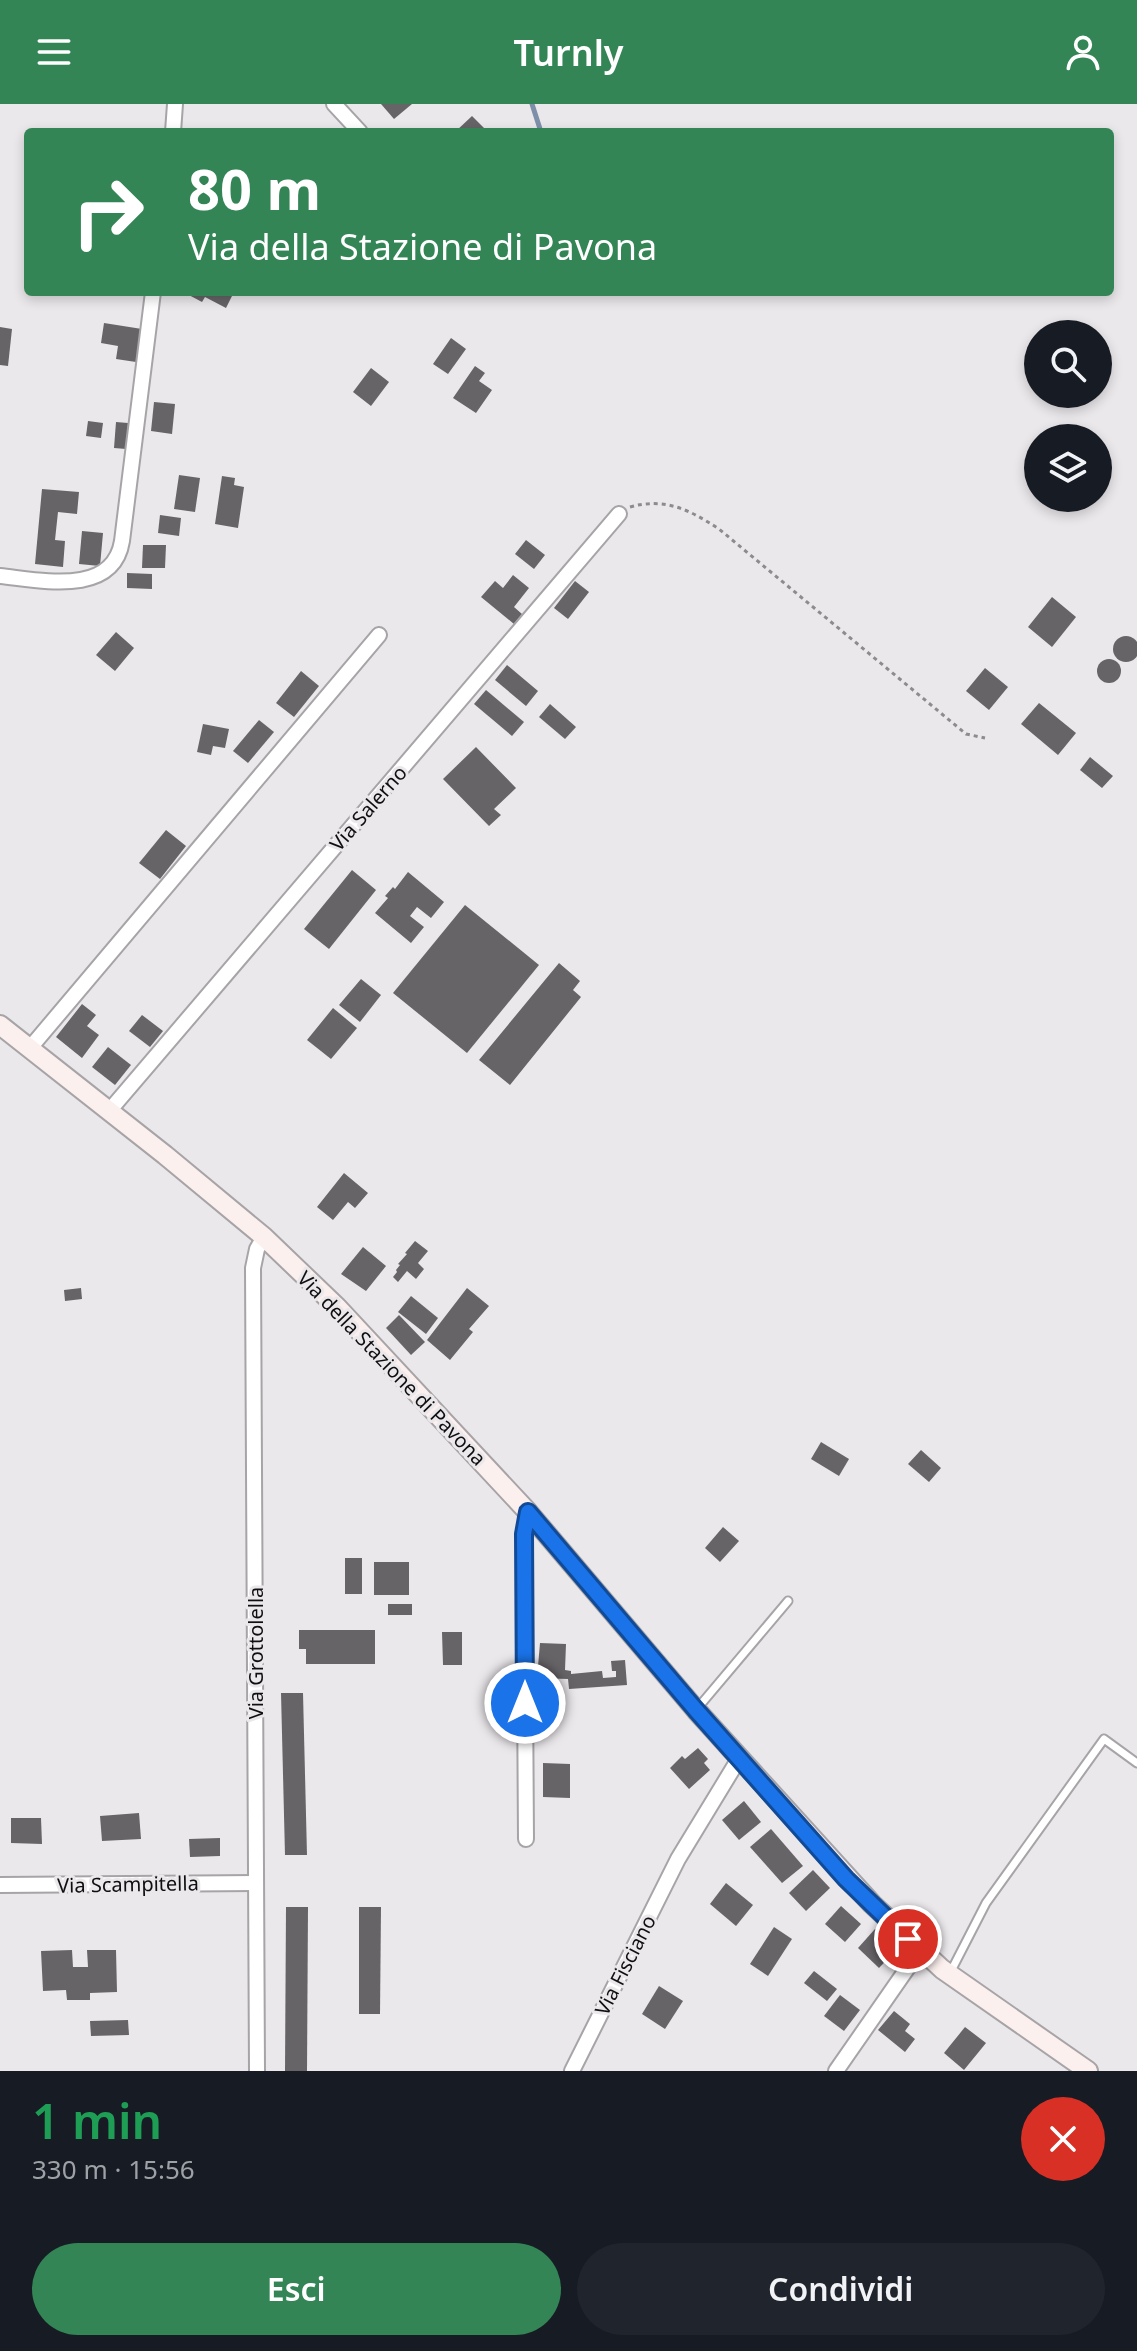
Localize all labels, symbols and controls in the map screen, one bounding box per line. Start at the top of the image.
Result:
text: Turnly [513,28,624,77]
icon: menu [32,30,76,74]
icon: person [1061,30,1105,74]
text: 80 m [188,150,321,226]
icon: right [56,160,160,264]
text: Via della Stazione di Pavona [188,222,657,271]
map controls [1024,320,1112,512]
button: search [1024,320,1112,408]
button: layers [1024,424,1112,512]
street label: Via Salerno [323,760,413,856]
street label: Via della Stazione di Pavona [292,1265,492,1471]
street label: Via Grottolella [242,1587,269,1719]
position arrow [483,1661,567,1745]
street label: Via Scampitella [57,1869,199,1899]
pin [874,1905,942,1973]
street label: Via Fisciano [588,1910,662,2020]
icon: arrive [886,1917,930,1961]
text: 1 min [32,2088,162,2153]
button: close [1021,2097,1105,2181]
text: 330 m · 15:56 [32,2151,195,2187]
button: Esci [32,2243,561,2335]
button: Condividi [577,2243,1105,2335]

